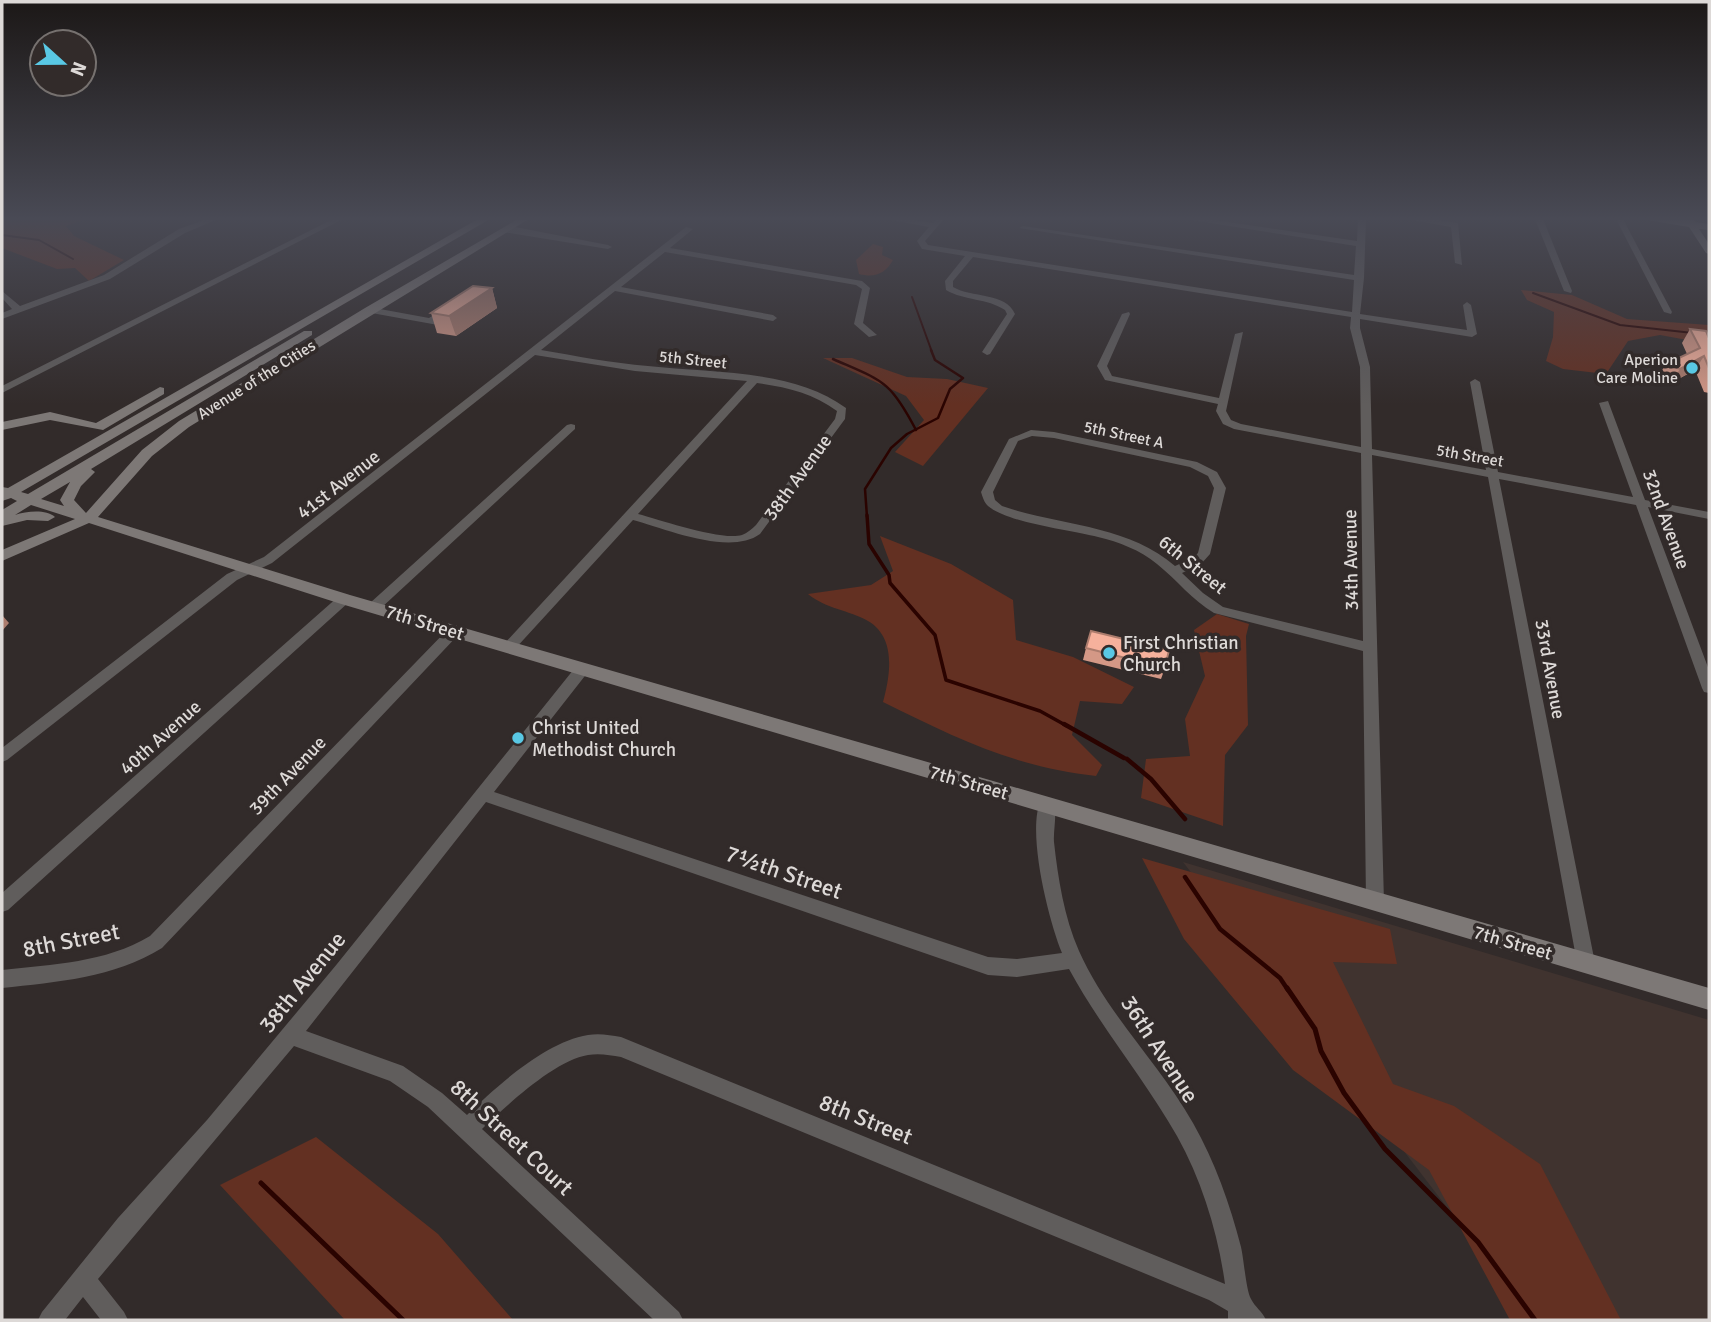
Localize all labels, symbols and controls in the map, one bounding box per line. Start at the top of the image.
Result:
north arrow [28,28,98,98]
text: N [64,58,92,79]
street label: Avenue of the Cities [194,335,319,424]
street label: 5th Street [658,346,728,374]
place label: Aperion Care Moline [1596,350,1678,388]
marker: Aperion Care Moline [1684,360,1700,376]
street label: 5th Street A [1082,417,1166,453]
street label: 38th Avenue [758,430,837,526]
street label: 5th Street [1435,440,1506,472]
street label: 41st Avenue [292,445,385,525]
street label: 32nd Avenue [1637,466,1695,573]
street label: 34th Avenue [1338,509,1364,611]
street label: 6th Street [1153,530,1232,600]
street label: 7th Street [382,600,467,646]
street label: 33rd Avenue [1529,617,1571,721]
place label: First Christian Church [1123,631,1239,677]
marker: First Christian Church [1101,645,1117,661]
street label: 40th Avenue [115,695,206,780]
place label: Christ United Methodist Church [532,716,676,762]
marker: Christ United Methodist Church [510,730,526,746]
street label: 39th Avenue [244,731,331,820]
street label: 7th Street [927,760,1011,806]
street label: 7½th Street [722,839,846,906]
street label: 8th Street [20,917,122,964]
street label: 7th Street [1471,920,1555,966]
street label: 38th Avenue [253,926,352,1039]
street label: 36th Avenue [1114,990,1205,1109]
street label: 8th Street Court [444,1073,579,1202]
street label: 8th Street [815,1088,917,1151]

